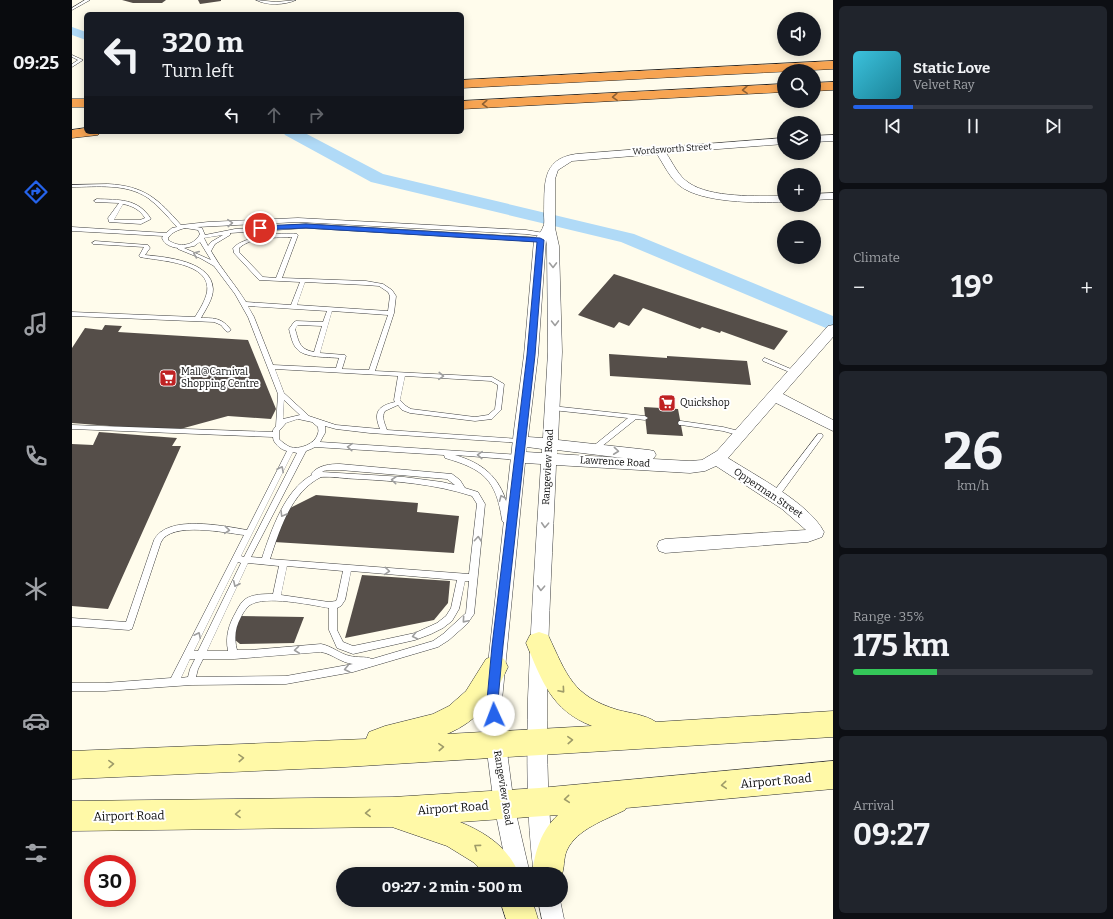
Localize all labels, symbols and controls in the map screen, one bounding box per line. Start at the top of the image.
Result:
map controls [777,12,821,264]
button: sound [777,12,821,56]
text: 320 m [162,26,243,59]
icon: left [96,28,148,80]
text: 09:25 [13,52,59,74]
text: Static Love [913,59,990,77]
text: Turn left [162,60,234,82]
button: search [777,64,821,108]
text: Velvet Ray [913,77,975,92]
one-way arrow [742,86,748,95]
one-way arrow [612,93,618,101]
one-way arrow [482,99,488,108]
icon: left [221,104,243,126]
icon: ahead [263,104,285,126]
icon: right [305,104,327,126]
icon: previous [882,115,904,137]
icon: pause [962,115,984,137]
icon: next [1042,115,1064,137]
button: layers [777,116,821,160]
street label: Wordsworth Street [632,141,713,157]
button: + [777,168,821,212]
icon: directions [22,178,50,206]
pin [243,211,277,245]
icon: arrive [249,217,271,239]
one-way arrow [227,218,233,227]
button: − [777,220,821,264]
text: Climate [853,250,900,265]
one-way arrow [193,251,201,259]
one-way arrow [549,262,557,268]
text: 19° [951,269,995,305]
text: − [853,274,865,301]
text: + [1080,274,1093,301]
icon: music [22,310,50,338]
one-way arrow [550,320,559,326]
place label: Mall@Carnival Shopping Centre [181,366,259,390]
supermarket icon: Mall@Carnival Shopping Centre [158,368,178,388]
one-way arrow [438,372,444,381]
supermarket icon: Quickshop [657,393,677,413]
place label: Quickshop [680,397,730,409]
text: 26 [943,420,1003,483]
street label: Rangeview Road [540,429,556,505]
icon: phone [22,442,50,470]
one-way arrow [347,442,353,451]
one-way arrow [613,446,619,455]
one-way arrow [477,450,483,459]
street label: Lawrence Road [579,454,651,470]
one-way arrow [276,465,284,473]
street label: Opperman Street [731,466,805,521]
one-way arrow [391,475,397,484]
text: km/h [957,478,989,493]
one-way arrow [498,494,506,501]
one-way arrow [281,510,288,517]
one-way arrow [540,522,549,528]
one-way arrow [224,526,230,535]
one-way arrow [473,536,482,542]
one-way arrow [384,567,390,576]
icon: climate [22,575,50,603]
one-way arrow [233,580,241,587]
one-way arrow [537,585,546,591]
text: Range · 35% [853,609,924,624]
one-way arrow [462,615,469,622]
text: 175 km [853,628,949,664]
one-way arrow [412,631,419,639]
one-way arrow [193,632,201,640]
one-way arrow [294,646,300,655]
one-way arrow [344,664,350,672]
one-way arrow [558,686,565,693]
position arrow [473,694,515,736]
icon: car [22,707,50,735]
one-way arrow [567,735,573,744]
one-way arrow [438,743,444,752]
street label: Rangeview Road [491,750,515,826]
one-way arrow [238,754,244,763]
one-way arrow [108,760,114,769]
street label: Airport Road [740,771,812,791]
one-way arrow [721,781,727,790]
one-way arrow [564,795,570,804]
text: Arrival [853,798,894,813]
street label: Airport Road [417,799,489,817]
street label: Airport Road [93,808,165,824]
one-way arrow [365,809,371,817]
one-way arrow [235,810,241,818]
text: 09:27 [853,817,930,853]
icon: filters [22,839,50,867]
one-way arrow [474,844,481,852]
speed limit sign: 30 [84,855,136,907]
text: 09:27 · 2 min · 500 m [382,878,522,896]

